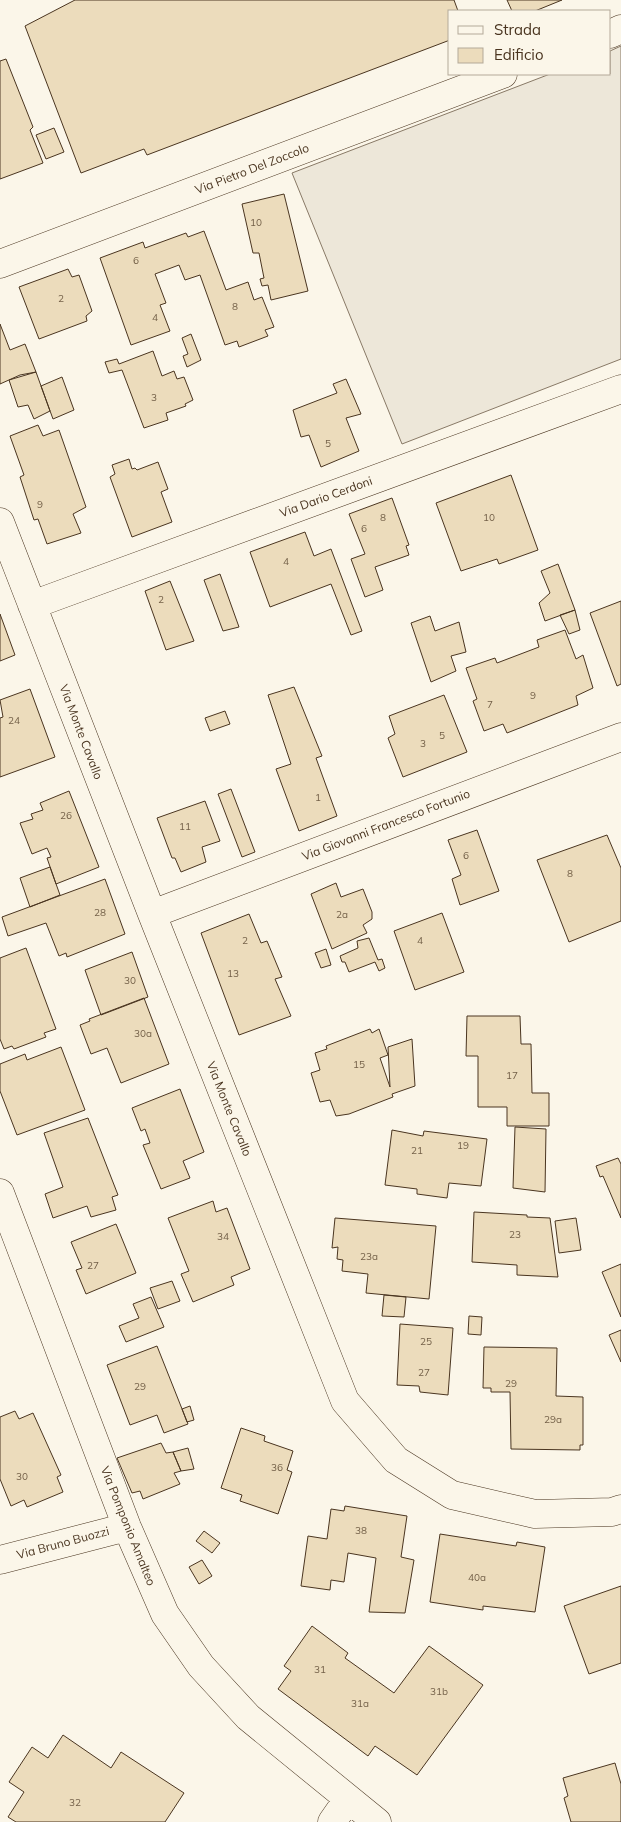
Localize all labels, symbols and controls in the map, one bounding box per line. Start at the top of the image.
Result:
legend [448,10,611,75]
text: Strada [494,20,541,39]
text: Edificio [494,45,544,64]
street label: Via Pietro Del Zoccolo [193,140,311,197]
house number: 10 [250,216,262,229]
house number: 6 [133,254,139,267]
house number: 2 [58,292,64,305]
house number: 8 [232,300,238,313]
house number: 4 [152,311,158,324]
house number: 3 [151,391,157,404]
house number: 5 [325,437,331,450]
street label: Via Dario Cerdoni [277,473,374,520]
house number: 9 [37,498,43,511]
house number: 8 [380,511,386,524]
house number: 10 [483,511,495,524]
house number: 6 [361,522,367,535]
house number: 4 [283,555,289,568]
house number: 2 [158,593,164,606]
street label: Via Monte Cavallo [56,682,107,782]
house number: 9 [530,689,536,702]
house number: 7 [487,698,493,711]
house number: 24 [8,714,20,727]
house number: 5 [439,729,445,742]
house number: 3 [420,737,426,750]
street label: Via Giovanni Francesco Fortunio [300,785,472,864]
house number: 1 [315,791,321,804]
house number: 26 [60,809,72,822]
house number: 11 [179,820,191,833]
house number: 6 [463,849,469,862]
house number: 8 [567,867,573,880]
house number: 28 [94,906,106,919]
house number: 2a [336,908,348,921]
house number: 2 [242,934,248,947]
house number: 4 [417,934,423,947]
house number: 13 [227,967,239,980]
house number: 30 [124,974,136,987]
house number: 30a [134,1027,152,1040]
house number: 15 [353,1058,365,1071]
street label: Via Monte Cavallo [204,1059,255,1158]
house number: 17 [506,1069,518,1082]
house number: 19 [457,1139,469,1152]
house number: 21 [411,1144,423,1157]
house number: 23 [509,1228,521,1241]
house number: 34 [217,1230,229,1243]
house number: 23a [360,1250,378,1263]
house number: 27 [87,1259,99,1272]
house number: 25 [420,1335,432,1348]
house number: 27 [418,1366,430,1379]
house number: 29 [505,1377,517,1390]
house number: 29 [134,1380,146,1393]
house number: 29a [544,1413,562,1426]
house number: 36 [271,1461,283,1474]
street label: Via Pomponio Amalteo [98,1464,159,1588]
house number: 30 [16,1470,28,1483]
street label: Via Bruno Buozzi [15,1523,111,1562]
house number: 38 [355,1524,367,1537]
house number: 40a [468,1571,486,1584]
house number: 31 [314,1663,326,1676]
house number: 31b [430,1685,448,1698]
house number: 31a [351,1697,369,1710]
house number: 32 [69,1796,81,1809]

